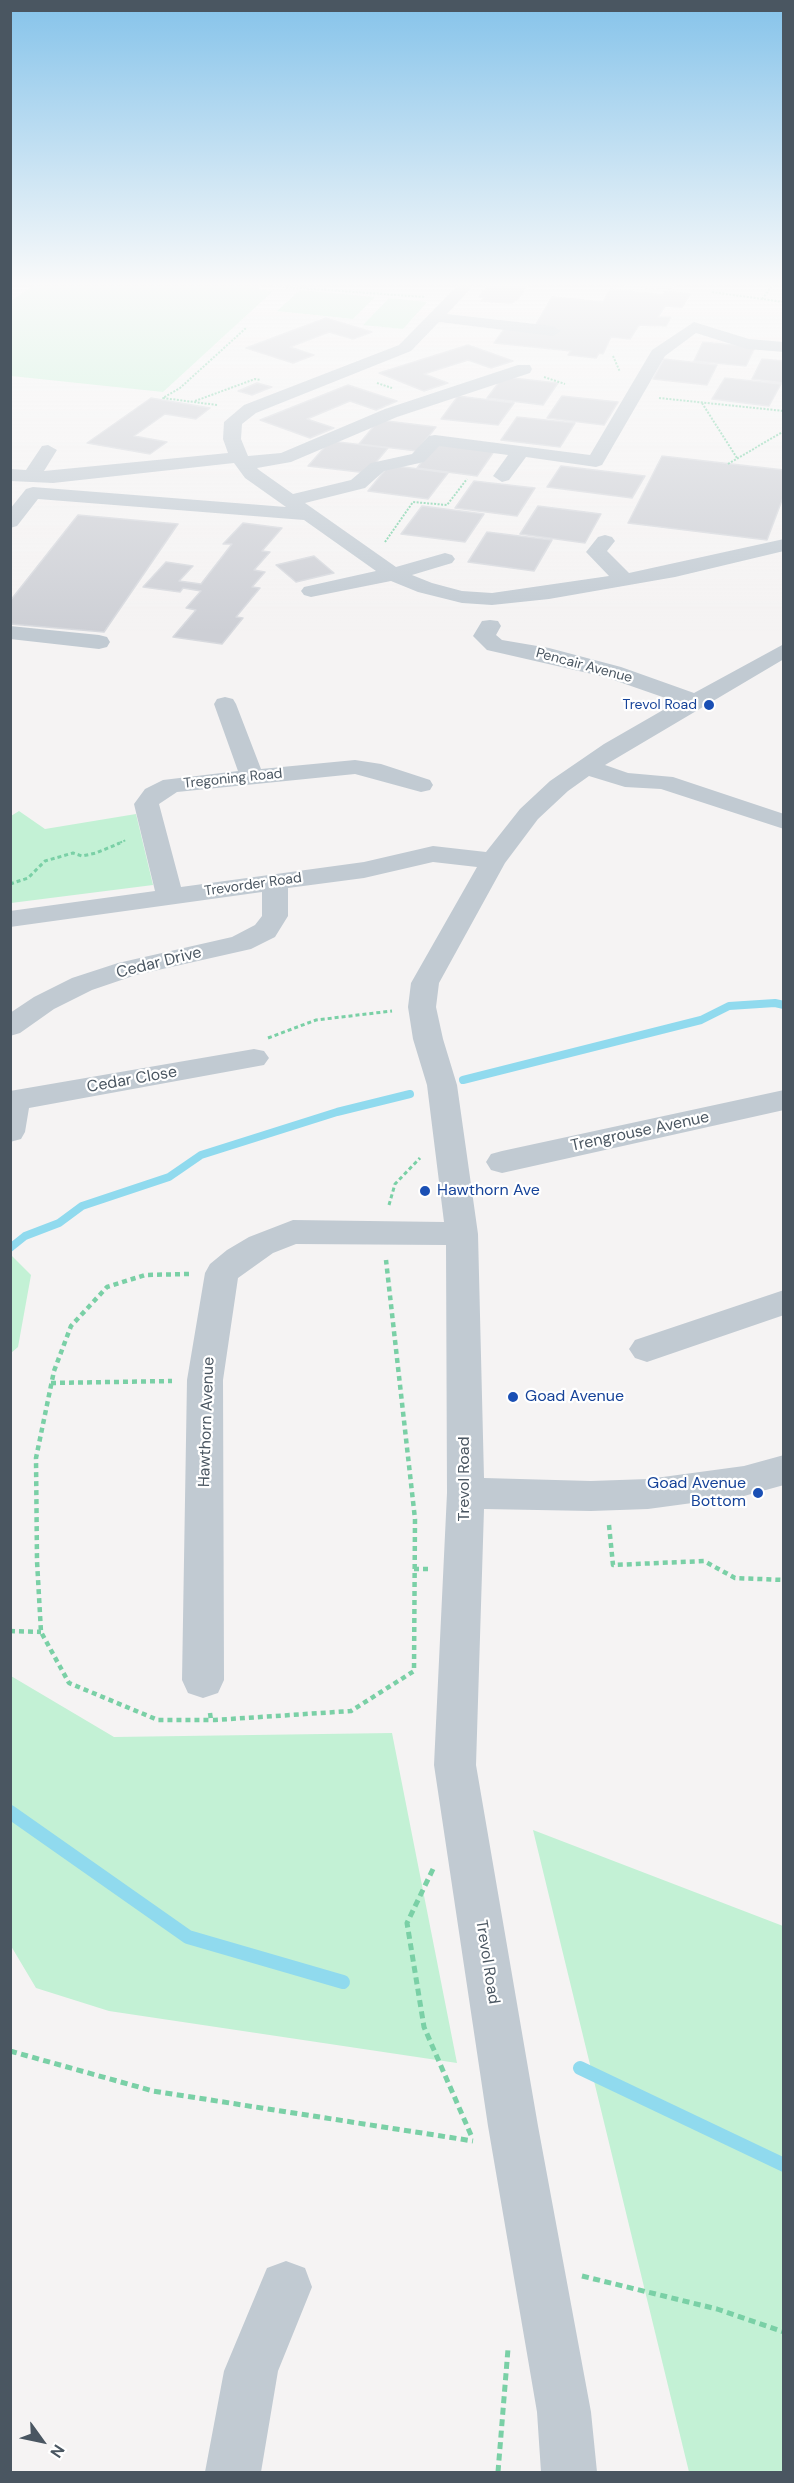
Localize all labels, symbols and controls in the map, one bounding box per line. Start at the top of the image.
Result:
street label: Pencair Avenue [534,645,634,687]
place label: Trevol Road [623,697,697,713]
marker: Trevol Road [702,698,716,712]
street label: Tregoning Road [183,765,283,793]
street label: Trevorder Road [203,870,303,900]
street label: Cedar Drive [114,943,204,983]
street label: Cedar Close [85,1063,179,1097]
street label: Trengrouse Avenue [569,1108,711,1156]
place label: Hawthorn Ave [437,1181,540,1201]
marker: Hawthorn Ave [418,1184,432,1198]
street label: Hawthorn Avenue [195,1357,219,1487]
place label: Goad Avenue [525,1387,624,1407]
marker: Goad Avenue [506,1390,520,1404]
street label: Trevol Road [455,1436,475,1522]
place label: Goad Avenue Bottom [647,1474,746,1512]
marker: Goad Avenue Bottom [751,1486,765,1500]
street label: Trevol Road [471,1919,503,2005]
north arrow [12,2411,72,2471]
text: N [46,2440,70,2462]

